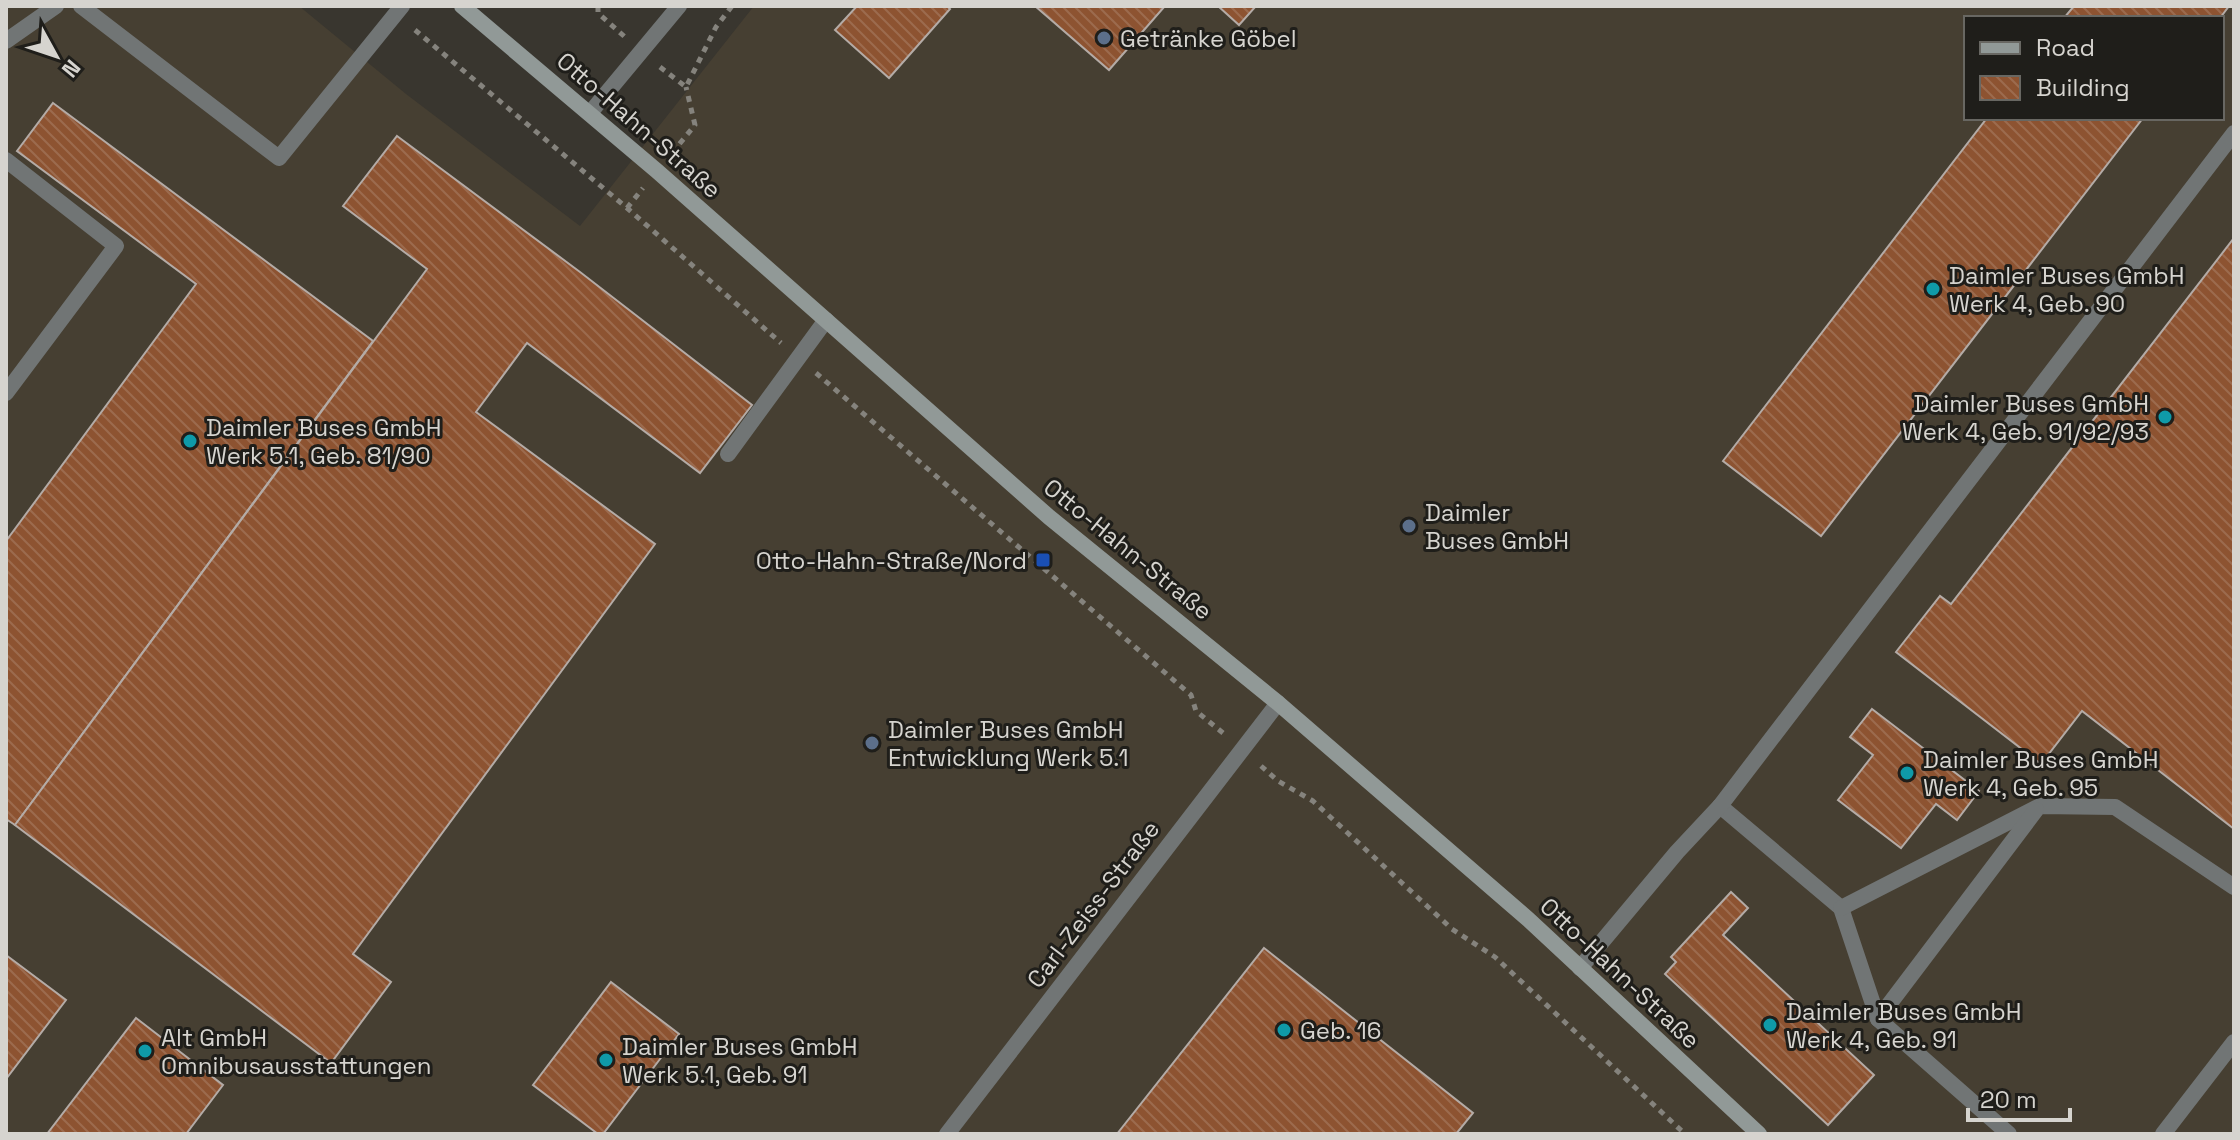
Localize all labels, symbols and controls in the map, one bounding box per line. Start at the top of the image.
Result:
north arrow [16,16,96,96]
legend [1964,16,2224,120]
place label: Getränke Göbel [1120,23,1297,54]
marker: Getränke Göbel [1095,29,1113,47]
text: Road [2036,32,2095,63]
street label: Otto-Hahn-Straße [550,45,728,205]
text: N [56,54,87,84]
text: Building [2036,72,2130,103]
place label: Daimler Buses GmbH Werk 4, Geb. 90 [1949,260,2184,319]
marker: Daimler Buses GmbH Werk 4, Geb. 90 [1924,280,1942,298]
place label: Daimler Buses GmbH Werk 4, Geb. 91/92/93 [1902,388,2149,447]
marker: Daimler Buses GmbH Werk 4, Geb. 91/92/93 [2156,408,2174,426]
place label: Daimler Buses GmbH Werk 5.1, Geb. 81/90 [206,412,441,471]
marker: Daimler Buses GmbH Werk 5.1, Geb. 81/90 [181,432,199,450]
street label: Otto-Hahn-Straße [1037,472,1219,626]
place label: Daimler Buses GmbH [1425,497,1569,556]
marker: Daimler Buses GmbH [1400,517,1418,535]
place label: Otto-Hahn-Straße/Nord [756,545,1027,576]
marker: Otto-Hahn-Straße/Nord [1034,551,1052,569]
place label: Daimler Buses GmbH Entwicklung Werk 5.1 [888,714,1128,773]
marker: Daimler Buses GmbH Entwicklung Werk 5.1 [863,734,881,752]
place label: Daimler Buses GmbH Werk 4, Geb. 95 [1923,744,2158,803]
marker: Daimler Buses GmbH Werk 4, Geb. 95 [1898,764,1916,782]
street label: Carl-Zeiss-Straße [1020,814,1166,994]
street label: Otto-Hahn-Straße [1533,891,1707,1055]
place label: Daimler Buses GmbH Werk 4, Geb. 91 [1786,996,2021,1055]
place label: Geb. 16 [1300,1015,1382,1046]
marker: Daimler Buses GmbH Werk 4, Geb. 91 [1761,1016,1779,1034]
marker: Geb. 16 [1275,1021,1293,1039]
place label: Alt GmbH Omnibusausstattungen [161,1022,431,1081]
place label: Daimler Buses GmbH Werk 5.1, Geb. 91 [622,1031,857,1090]
marker: Alt GmbH Omnibusausstattungen [136,1042,154,1060]
marker: Daimler Buses GmbH Werk 5.1, Geb. 91 [597,1051,615,1069]
scale bar [1968,1072,2070,1122]
text: 20 m [1980,1084,2037,1115]

